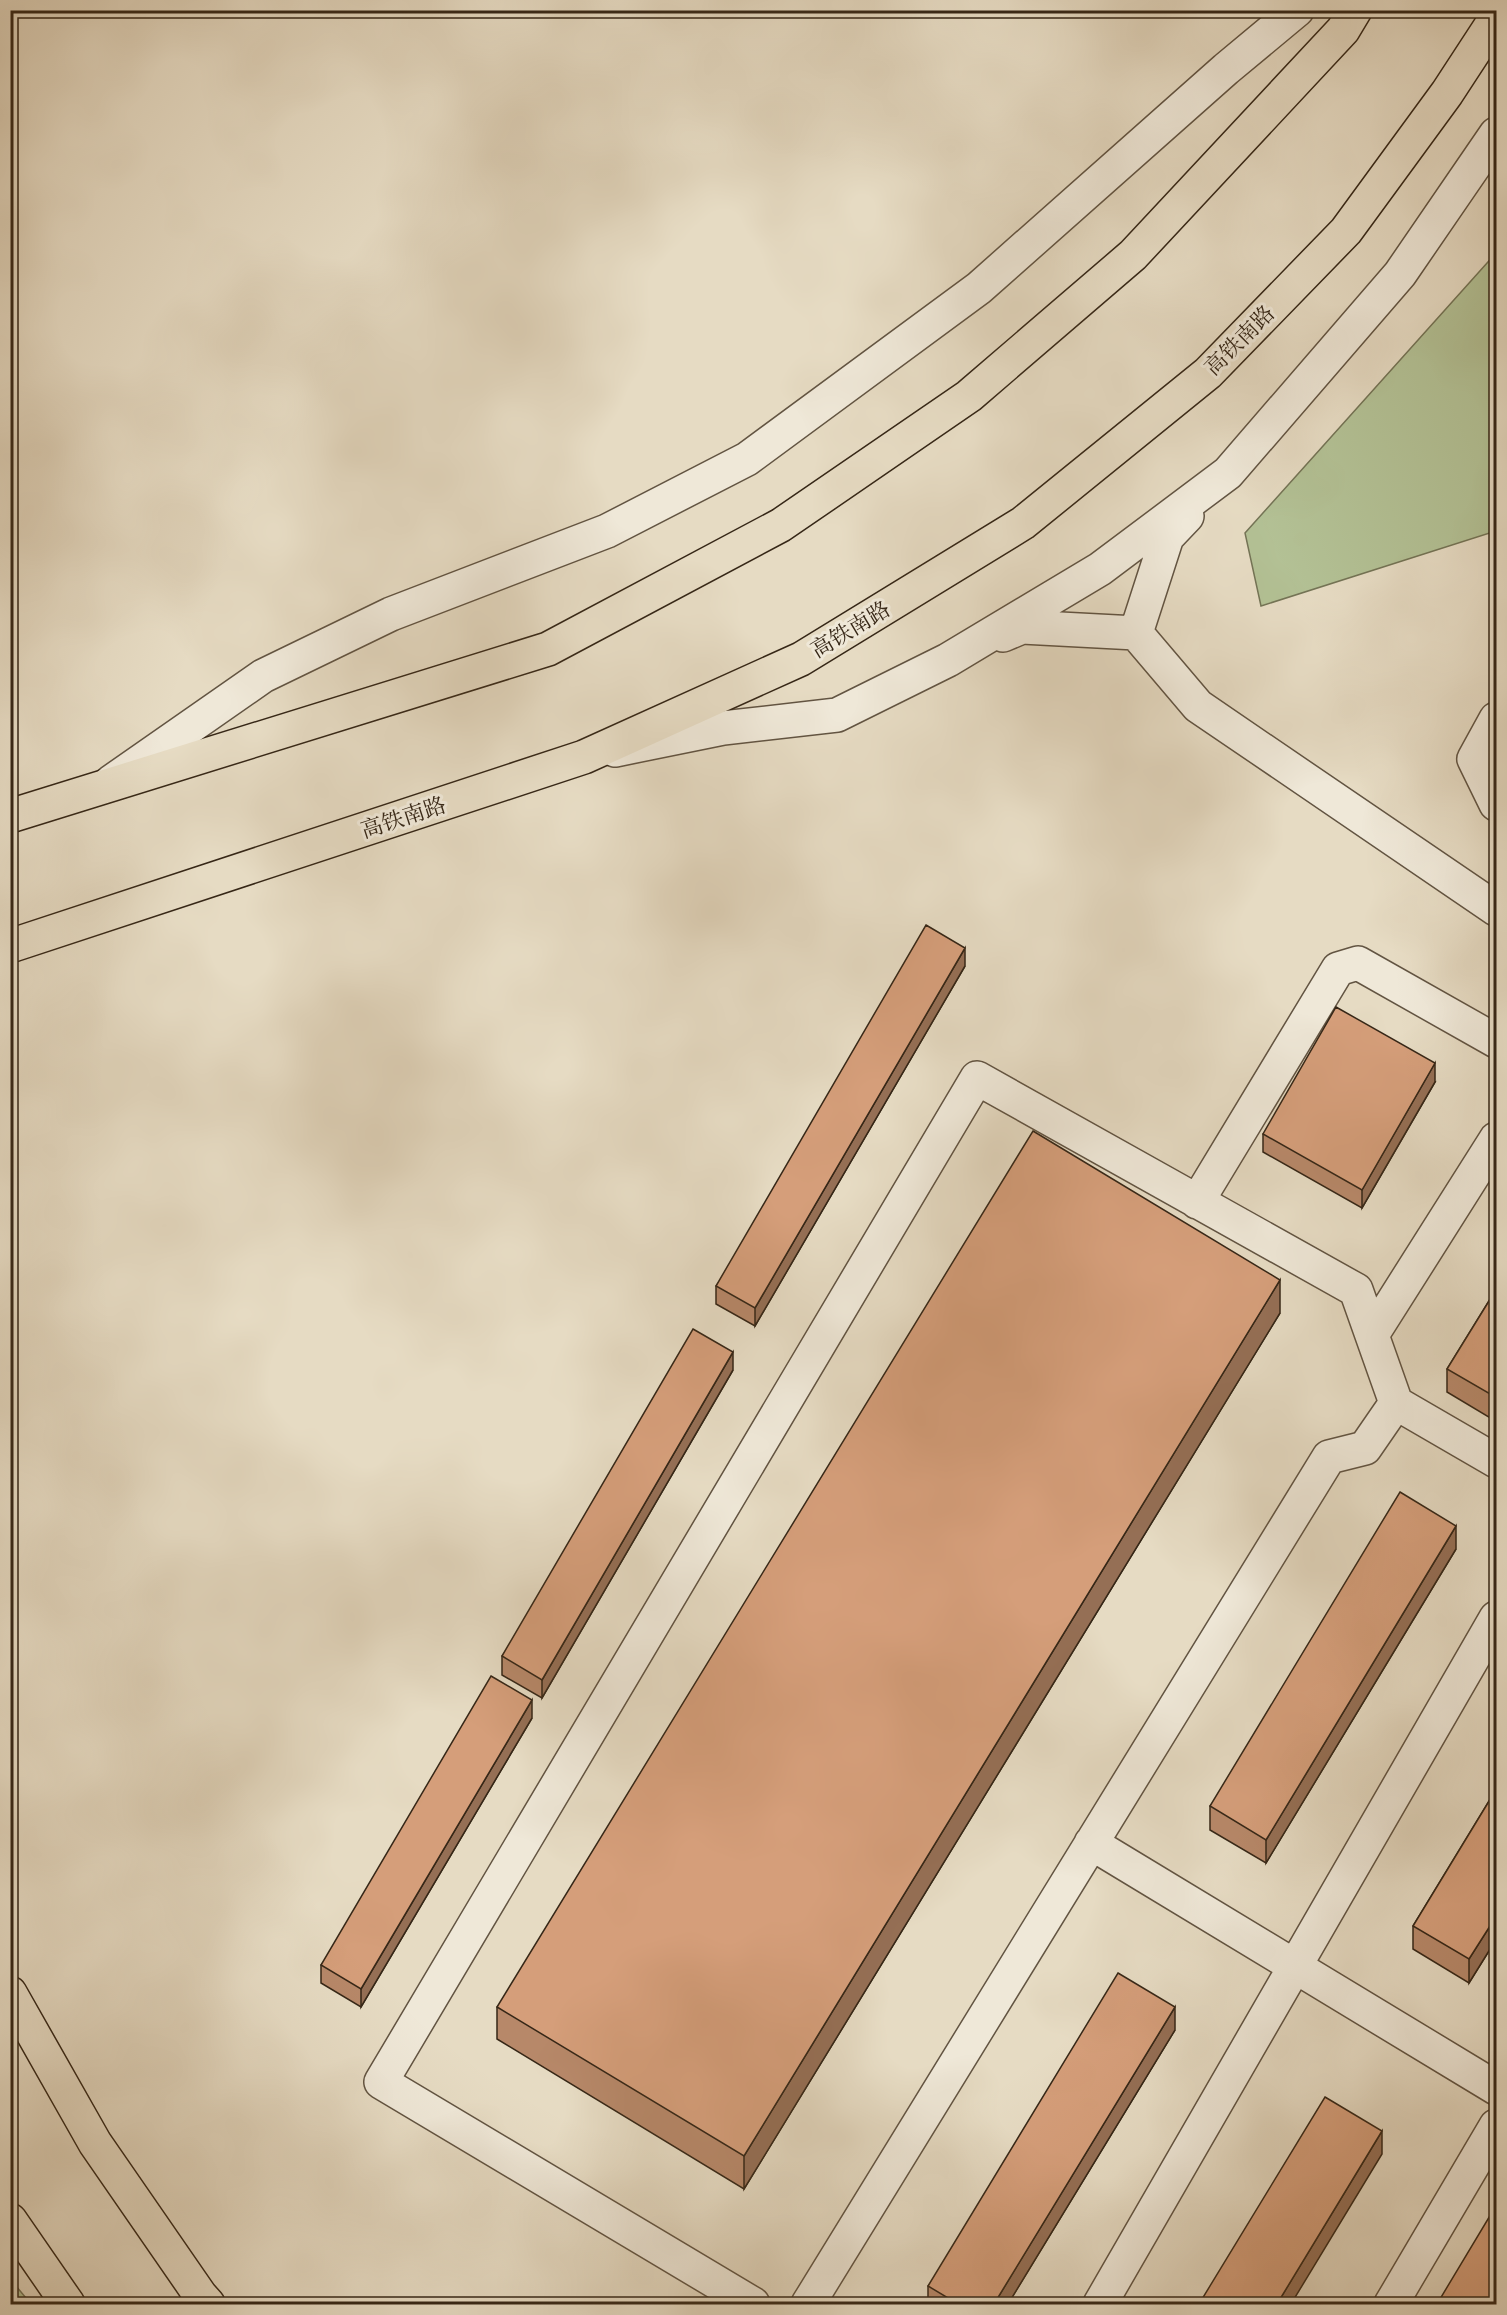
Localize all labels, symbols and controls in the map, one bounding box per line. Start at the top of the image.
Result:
street label: 高铁南路 [1199,300,1280,381]
street label: 高铁南路 [806,595,895,664]
street label: 高铁南路 [357,791,449,844]

